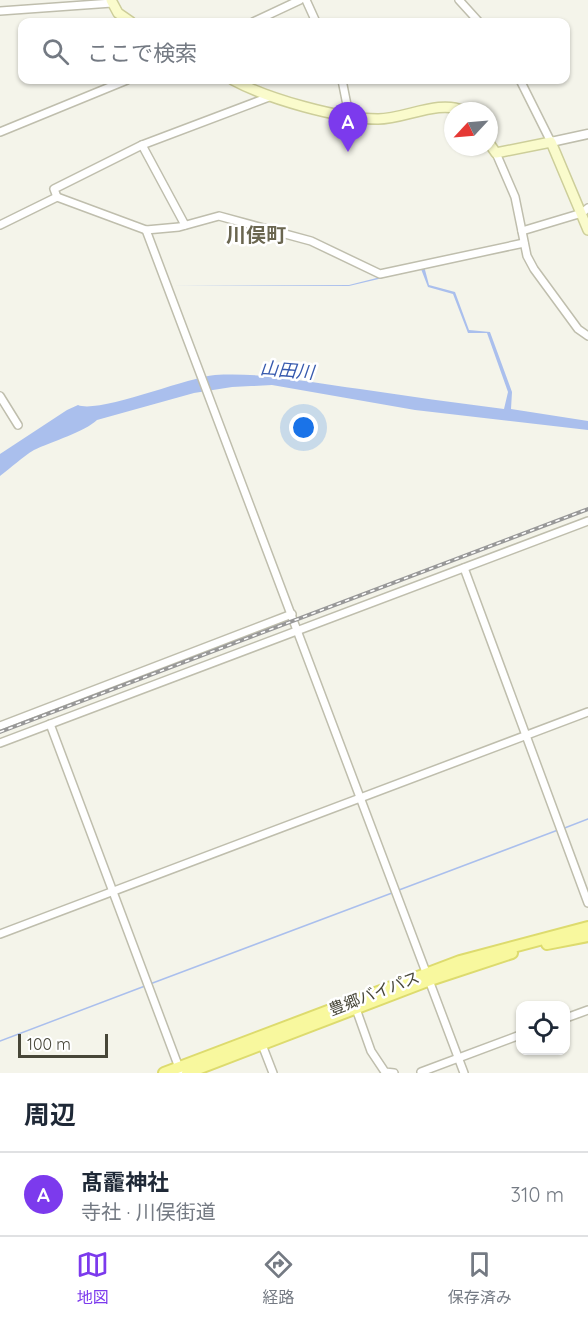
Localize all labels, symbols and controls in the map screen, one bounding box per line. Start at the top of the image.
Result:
search box [18,18,570,84]
icon: search [39,35,72,68]
text: ここで検索 [87,39,197,67]
pin: A [328,102,368,152]
north arrow [444,102,498,156]
district label: 川俣町 [226,222,286,247]
water label: 山田川 [259,356,317,384]
your location [289,413,318,442]
street label: 豊郷バイパス [326,967,422,1019]
map controls [516,1001,570,1055]
button: locate [516,1001,570,1055]
scale bar [18,1031,108,1058]
text: 100 m [27,1034,71,1054]
text: 周辺 [24,1098,76,1131]
text: 髙靇神社 [81,1168,169,1196]
text: A [37,1182,50,1207]
text: 310 m [511,1182,564,1207]
text: 寺社 · 川俣街道 [81,1199,216,1224]
tab: 地図 [76,1248,109,1308]
tab: 経路 [262,1248,295,1308]
tab: 保存済み [448,1248,512,1308]

